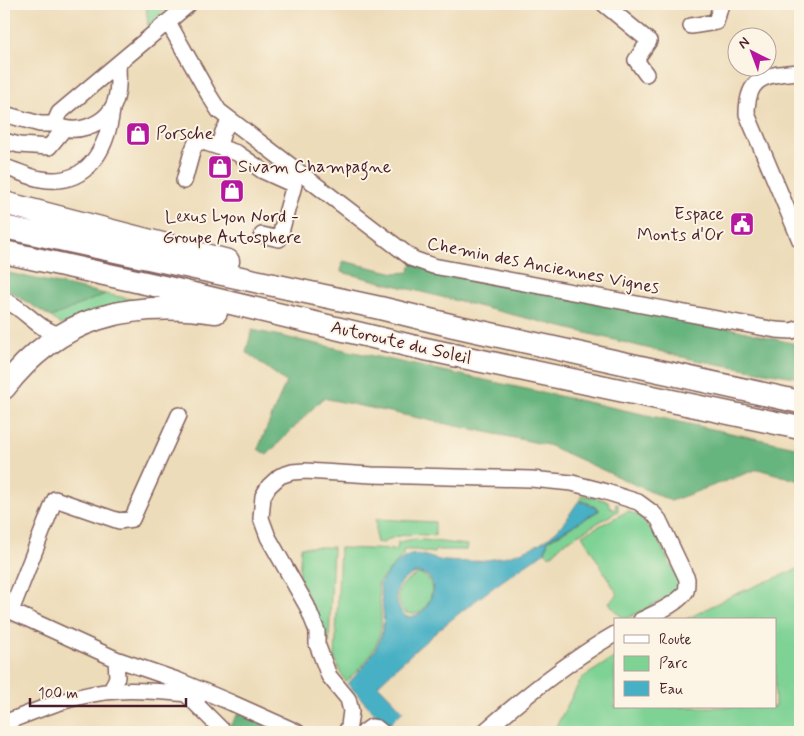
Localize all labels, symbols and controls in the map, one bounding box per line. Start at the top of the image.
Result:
north arrow [726,28,776,78]
text: N [734,33,753,53]
shop icon: Porsche [125,121,151,147]
place label: Porsche [156,122,213,146]
shop icon: Sivam Champagne [207,154,233,180]
place label: Sivam Champagne [238,155,391,181]
shop icon: Lexus Lyon Nord - Groupe Autosphere [219,178,245,204]
place label: Espace Monts d'Or [637,202,724,247]
place label: Lexus Lyon Nord - Groupe Autosphere [162,205,302,250]
public building icon: Espace Monts d'Or [729,211,755,237]
street label: Chemin des Anciennes Vignes [425,232,661,300]
street label: Autoroute du Soleil [328,315,474,371]
legend [614,618,776,708]
text: Route [659,630,692,650]
text: Parc [659,654,687,674]
scale bar [30,676,186,708]
text: Eau [659,680,683,700]
text: 100 m [38,684,78,704]

